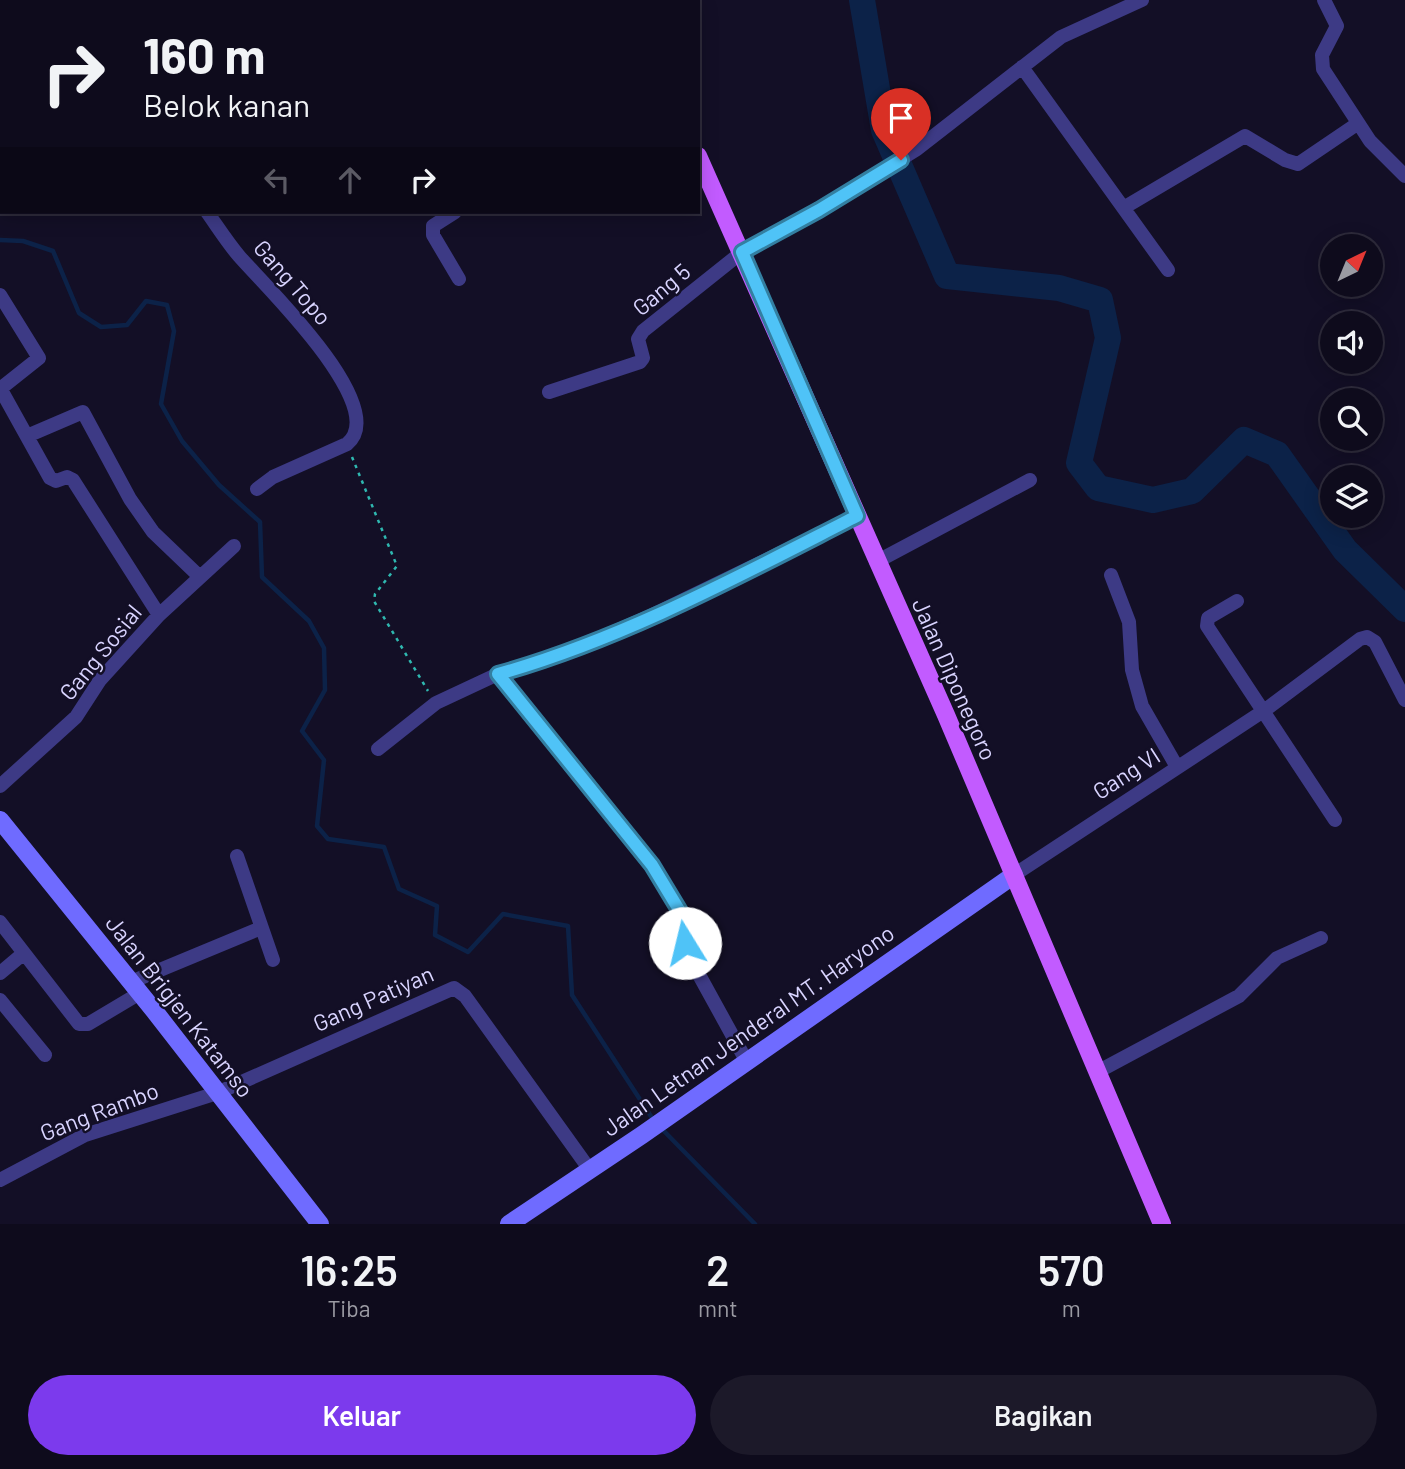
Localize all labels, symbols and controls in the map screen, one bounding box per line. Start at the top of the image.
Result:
text: 160 m [143,25,265,84]
icon: right [28,28,119,119]
text: Belok kanan [143,85,310,123]
pin [871,88,931,160]
icon: arrive [882,99,920,137]
icon: left [258,161,296,199]
icon: ahead [331,161,369,199]
icon: right [404,161,442,199]
street label: Gang Topo [248,234,338,330]
north arrow [1320,234,1382,298]
map controls [1320,234,1383,528]
street label: Gang 5 [626,257,696,321]
button: sound [1320,311,1383,374]
button: search [1320,388,1383,451]
button: layers [1320,465,1383,528]
street label: Jalan Diponegoro [907,594,1003,764]
street label: Gang Sosial [53,599,147,705]
street label: Gang VI [1087,741,1165,805]
position arrow [648,906,722,980]
street label: Jalan Brigjen Katamso [100,909,260,1103]
street label: Jalan Letnan Jenderal MT. Haryono [597,918,899,1142]
street label: Gang Patiyan [308,959,438,1037]
street label: Gang Rambo [36,1076,162,1146]
text: 16:25 [300,1244,398,1294]
text: 2 [706,1244,729,1294]
text: 570 [1038,1244,1105,1294]
text: Tiba [328,1294,370,1322]
text: mnt [698,1294,738,1322]
text: m [1062,1294,1081,1322]
button: Keluar [28,1375,696,1455]
button: Bagikan [710,1375,1377,1455]

